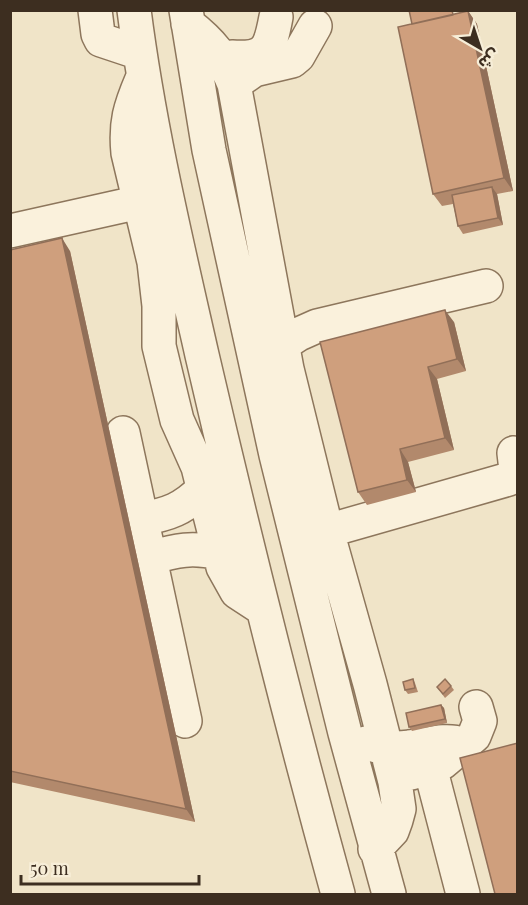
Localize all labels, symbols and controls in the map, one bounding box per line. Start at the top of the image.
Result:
north arrow [450,18,510,78]
text: ش [475,45,505,75]
scale bar [21,848,200,886]
text: 50 m [30,856,69,880]

